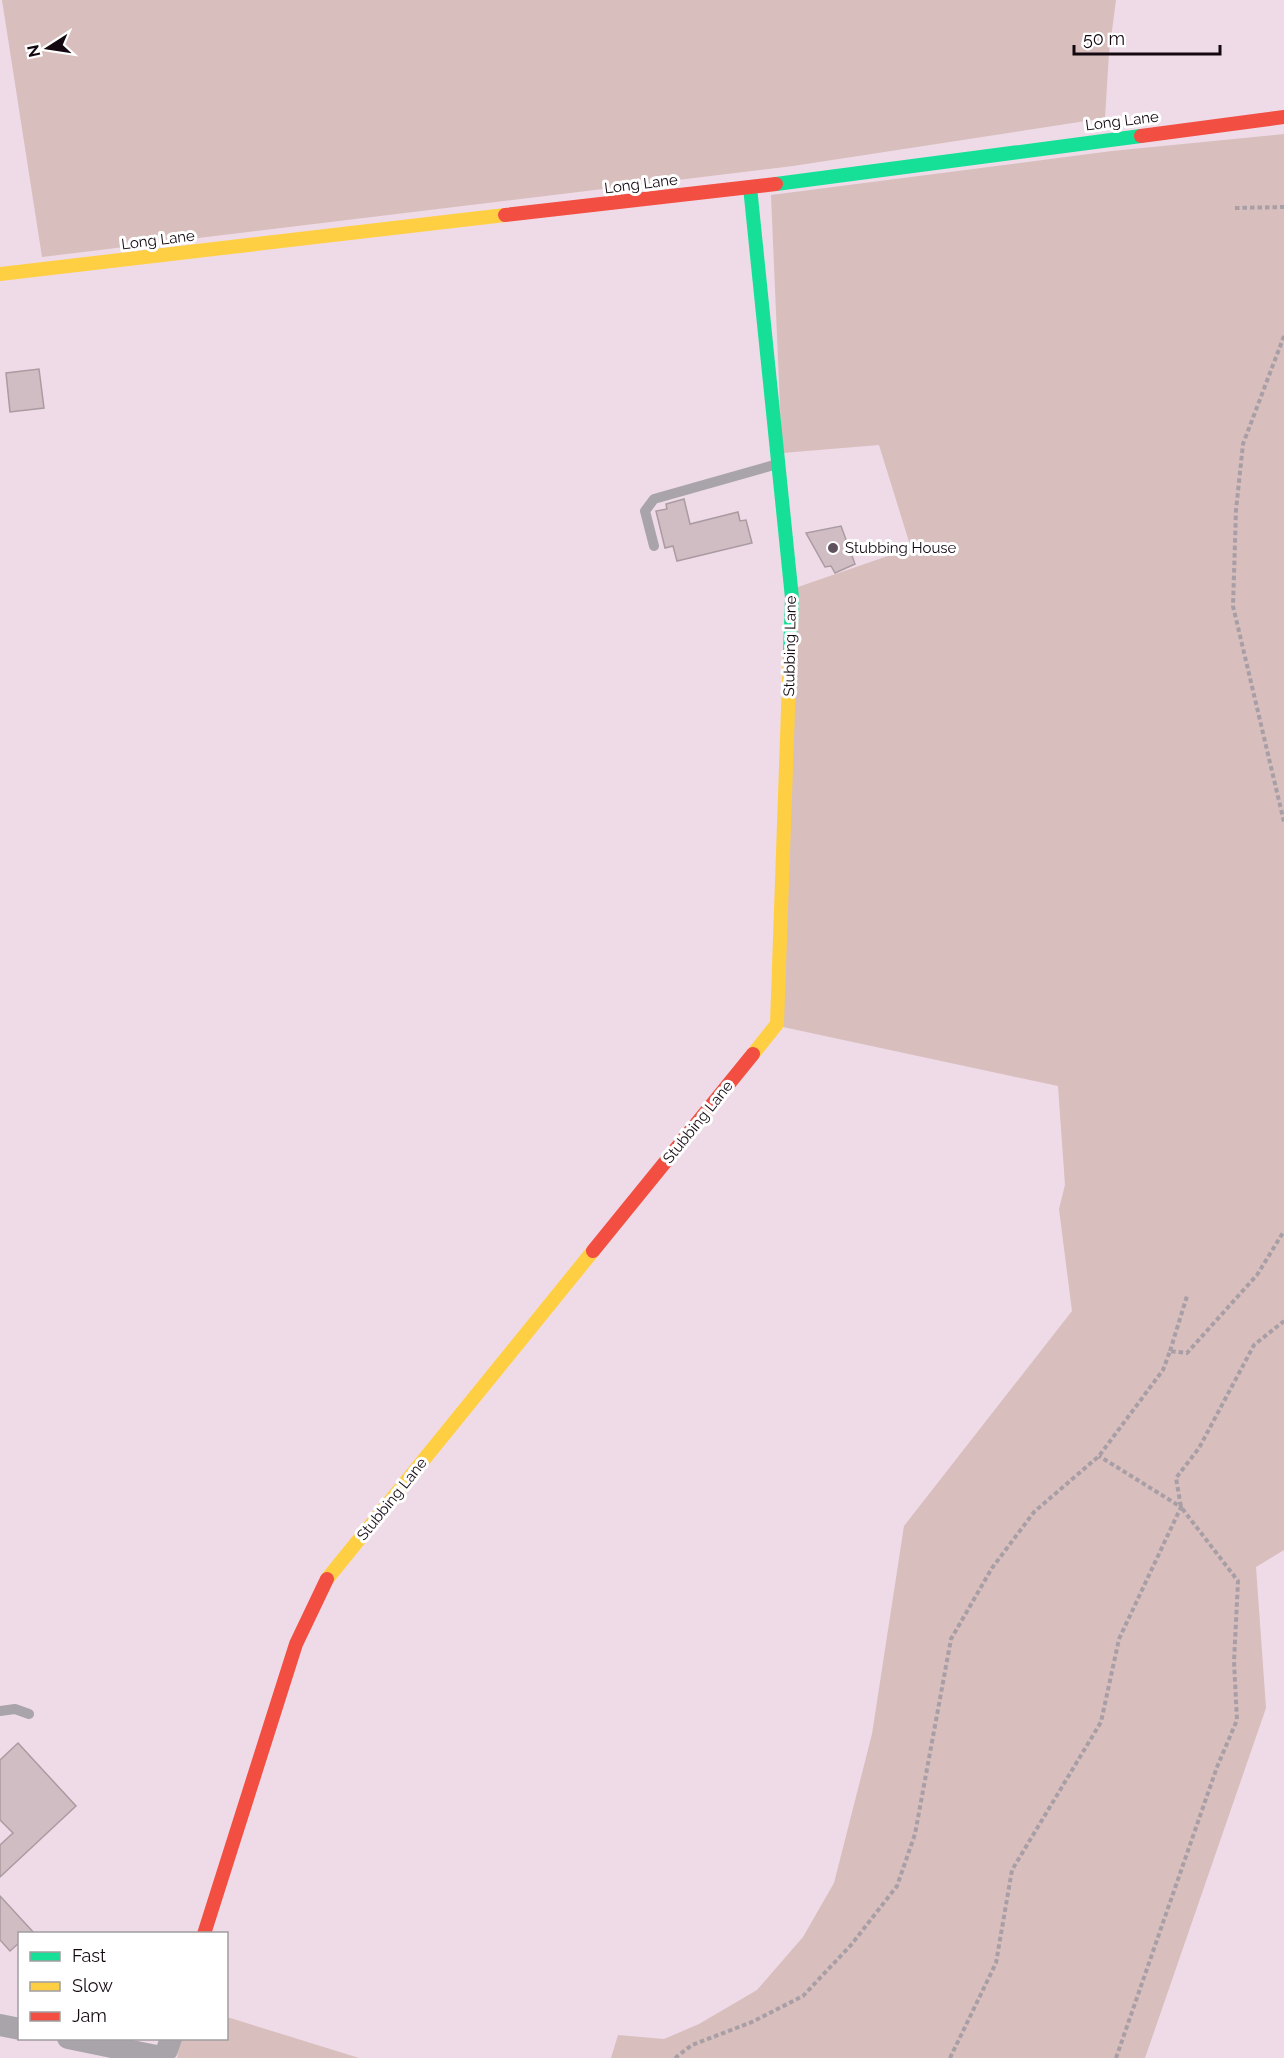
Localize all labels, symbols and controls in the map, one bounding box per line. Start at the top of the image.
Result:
north arrow [18,18,78,78]
scale bar [1074,18,1220,56]
text: 50 m [1083,28,1125,49]
text: N [23,43,44,59]
street label: Long Lane [1084,108,1160,134]
street label: Long Lane [603,171,679,197]
street label: Long Lane [120,227,196,253]
place label: Stubbing House [845,539,957,557]
marker: Stubbing House [826,541,840,555]
street label: Stubbing Lane [780,595,800,697]
street label: Stubbing Lane [659,1077,737,1167]
street label: Stubbing Lane [353,1454,431,1544]
legend [18,1932,228,2040]
text: Fast [72,1945,106,1966]
text: Slow [72,1975,113,1996]
text: Jam [72,2005,107,2026]

